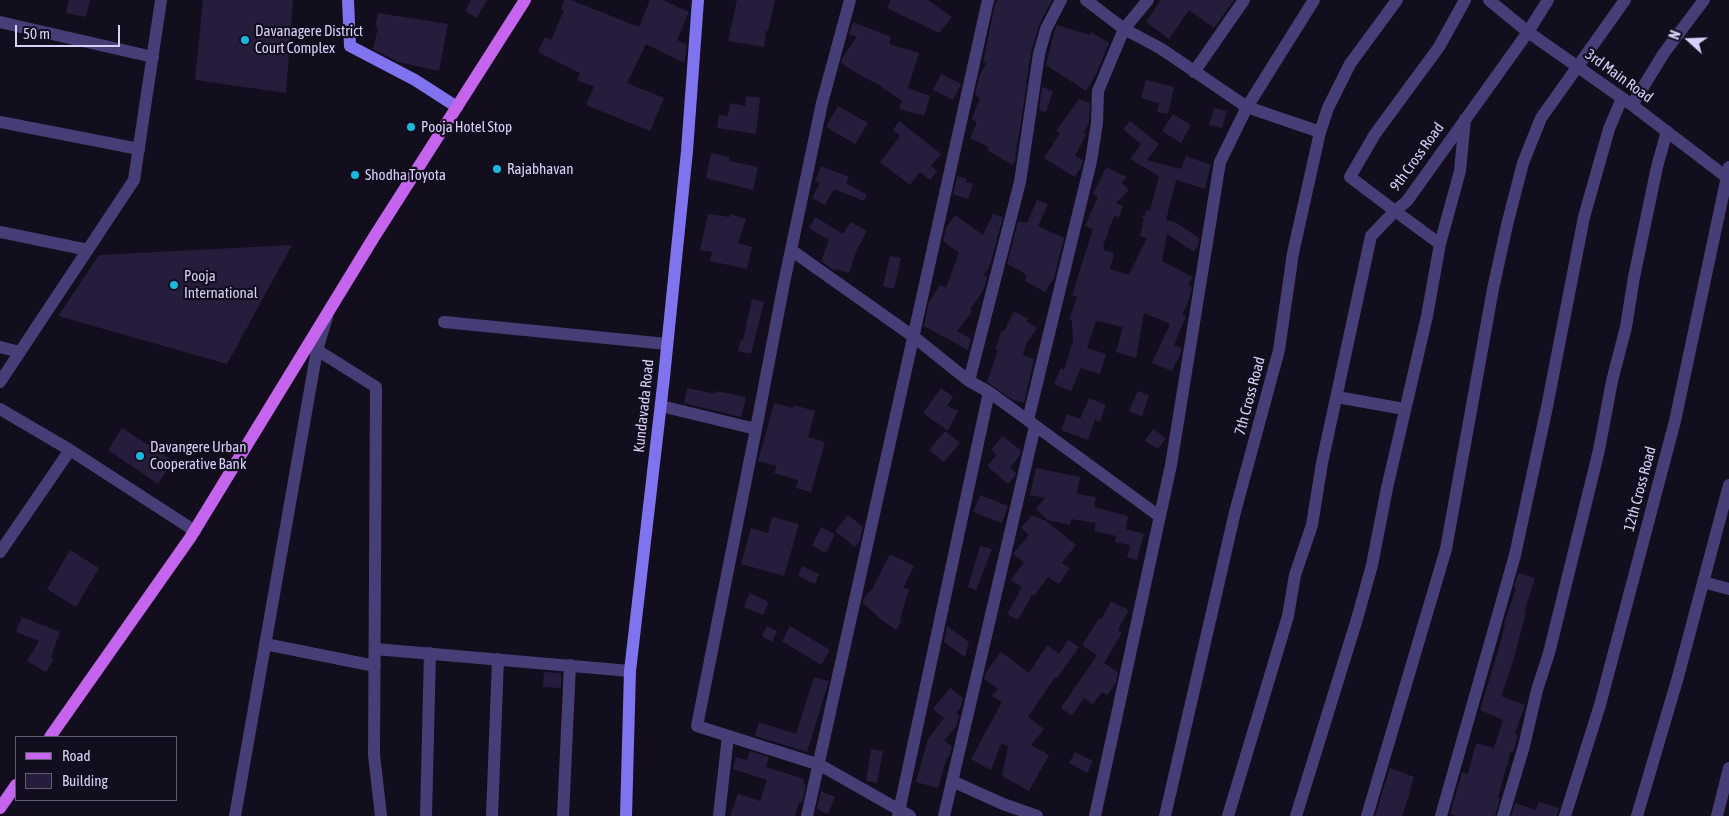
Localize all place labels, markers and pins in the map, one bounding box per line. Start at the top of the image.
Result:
place label: Davanagere District Court Complex [255,22,363,57]
marker: Davanagere District Court Complex [239,34,251,46]
place label: Pooja Hotel Stop [421,118,512,136]
marker: Pooja Hotel Stop [405,121,417,133]
place label: Rajabhavan [507,160,574,178]
marker: Rajabhavan [491,163,503,175]
place label: Shodha Toyota [365,166,446,184]
marker: Shodha Toyota [349,169,361,181]
place label: Pooja International [184,267,258,302]
marker: Pooja International [168,279,180,291]
place label: Davangere Urban Cooperative Bank [150,438,247,473]
marker: Davangere Urban Cooperative Bank [134,450,146,462]

